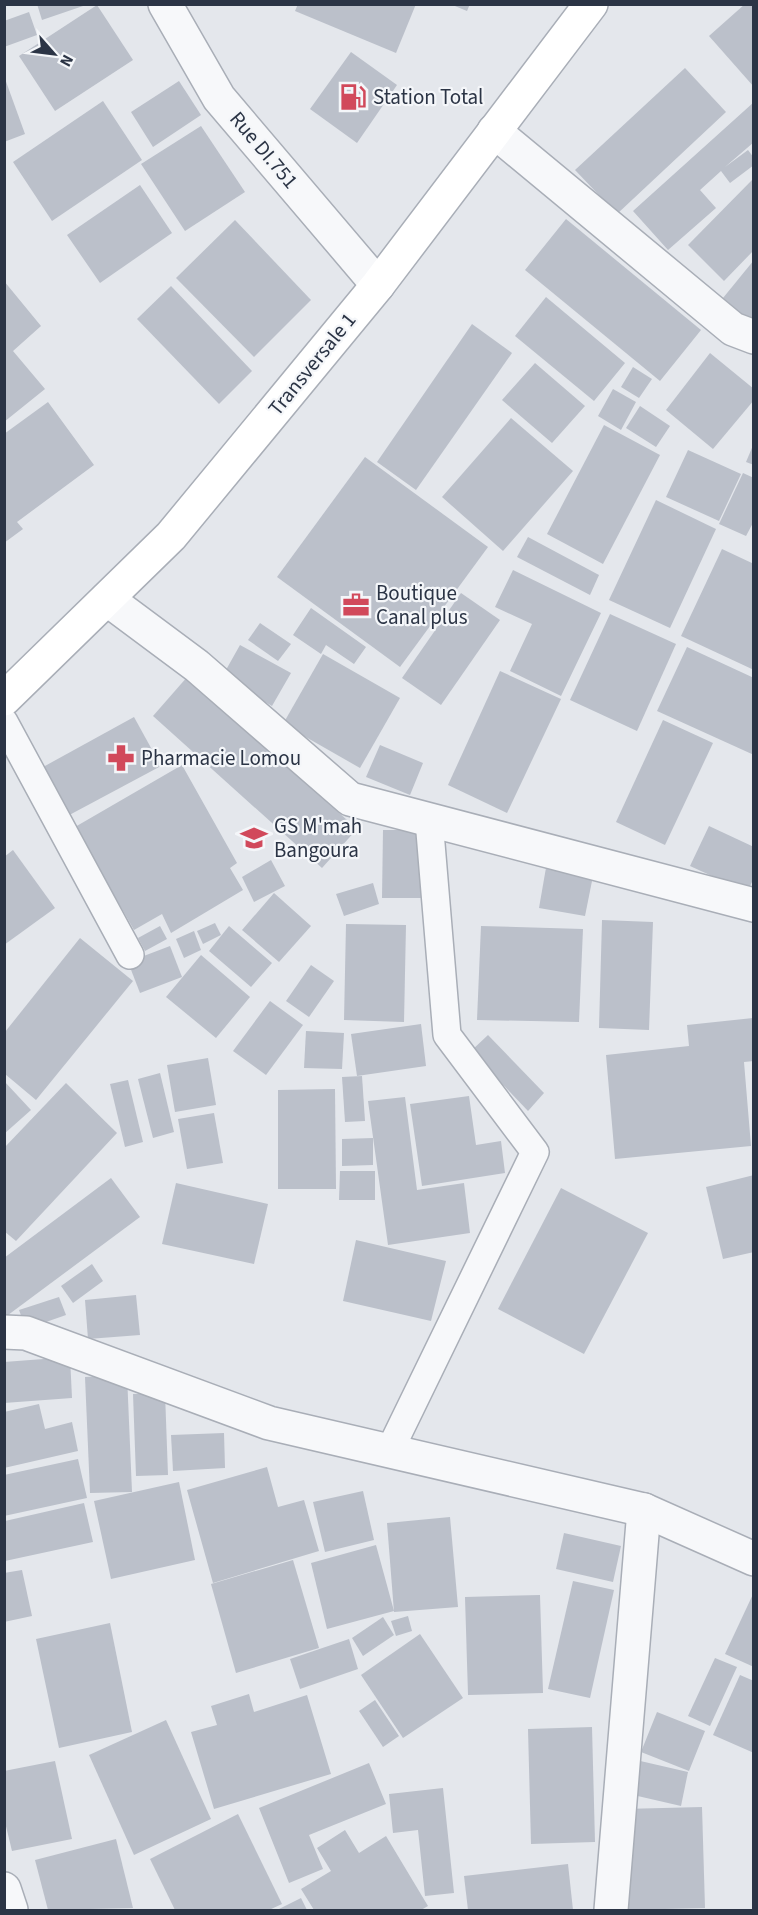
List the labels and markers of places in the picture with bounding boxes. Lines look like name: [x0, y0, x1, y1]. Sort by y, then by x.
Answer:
fuel station icon: Station Total: [338, 82, 368, 112]
place label: Station Total: [373, 82, 483, 112]
place label: Boutique Canal plus: [376, 578, 468, 632]
office icon: Boutique Canal plus: [341, 590, 371, 620]
pharmacy icon: Pharmacie Lomou: [106, 743, 136, 773]
place label: Pharmacie Lomou: [141, 743, 301, 773]
place label: GS M'mah Bangoura: [274, 811, 362, 865]
school or university icon: GS M'mah Bangoura: [239, 823, 269, 853]

